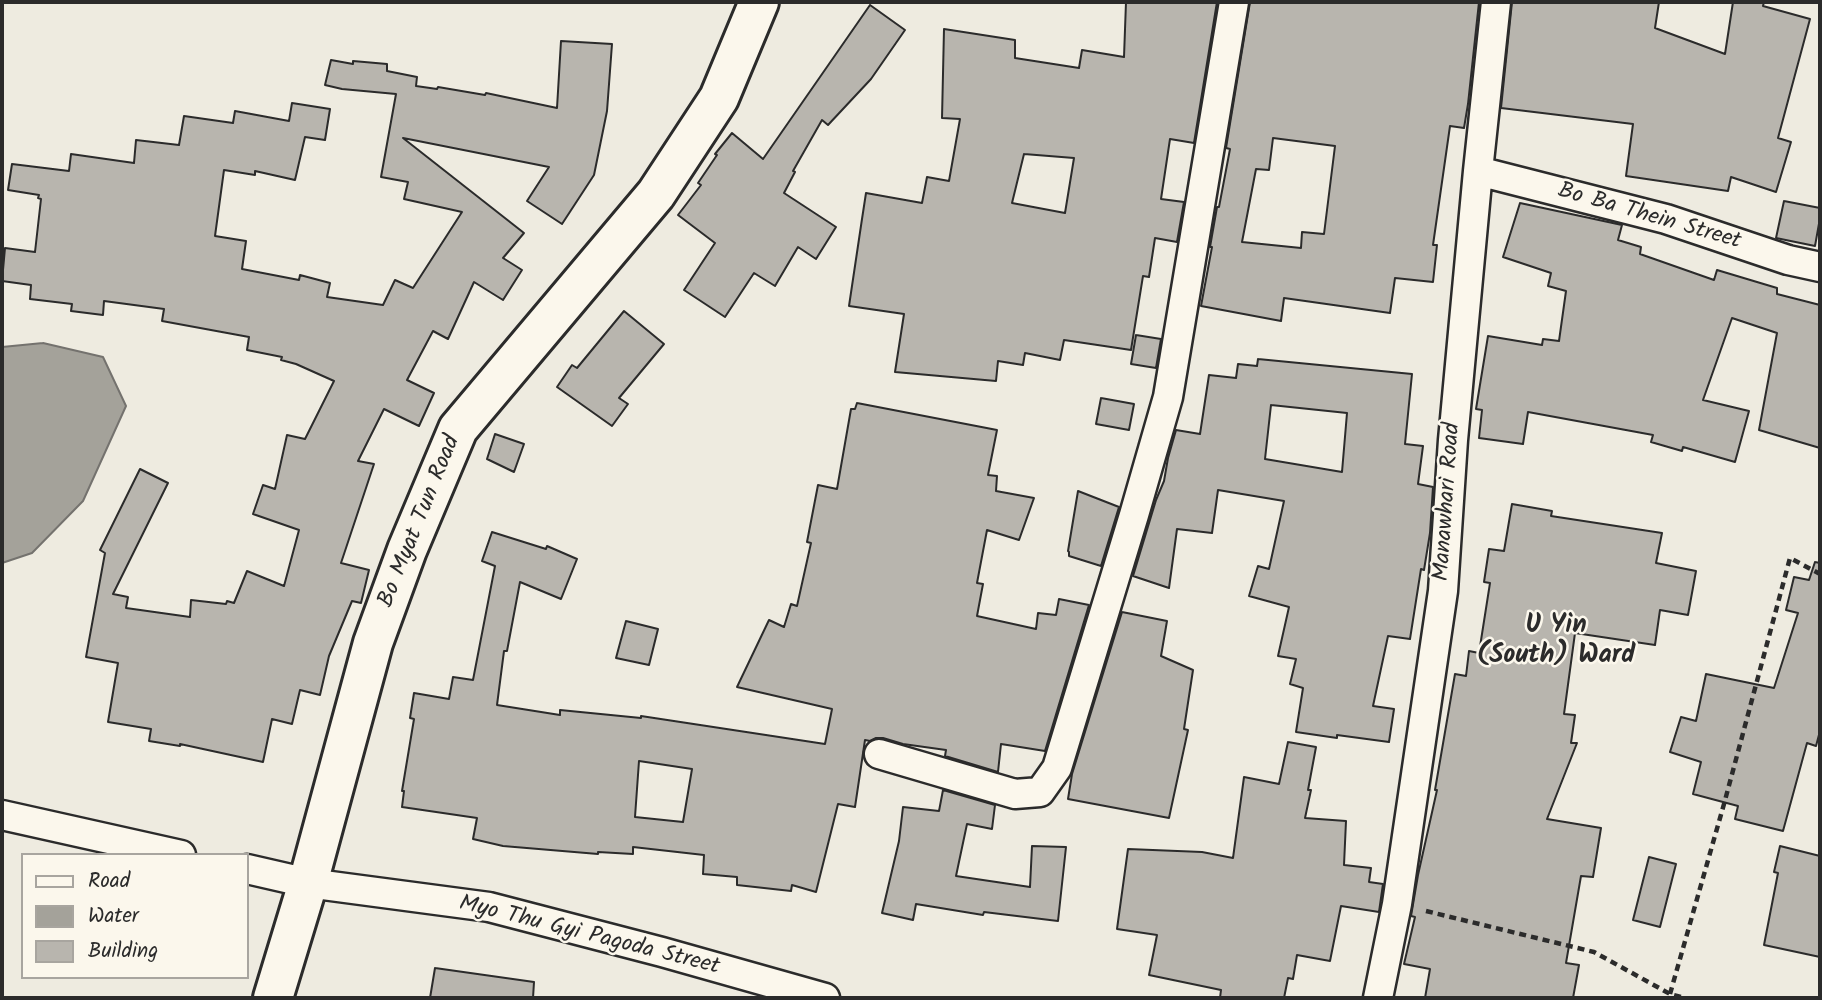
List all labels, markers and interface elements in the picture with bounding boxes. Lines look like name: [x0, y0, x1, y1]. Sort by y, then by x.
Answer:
street label: Bo Ba Thein Street: [1554, 179, 1744, 257]
street label: Manawhari Road: [1430, 422, 1468, 582]
street label: Bo Myat Tun Road: [374, 432, 468, 612]
district label: U Yin (South) Ward: [1477, 612, 1635, 674]
legend: [21, 853, 248, 979]
text: Road: [88, 865, 130, 898]
street label: Myo Thu Gyi Pagoda Street: [456, 891, 722, 983]
text: Water: [88, 900, 139, 933]
text: Building: [88, 935, 158, 968]

